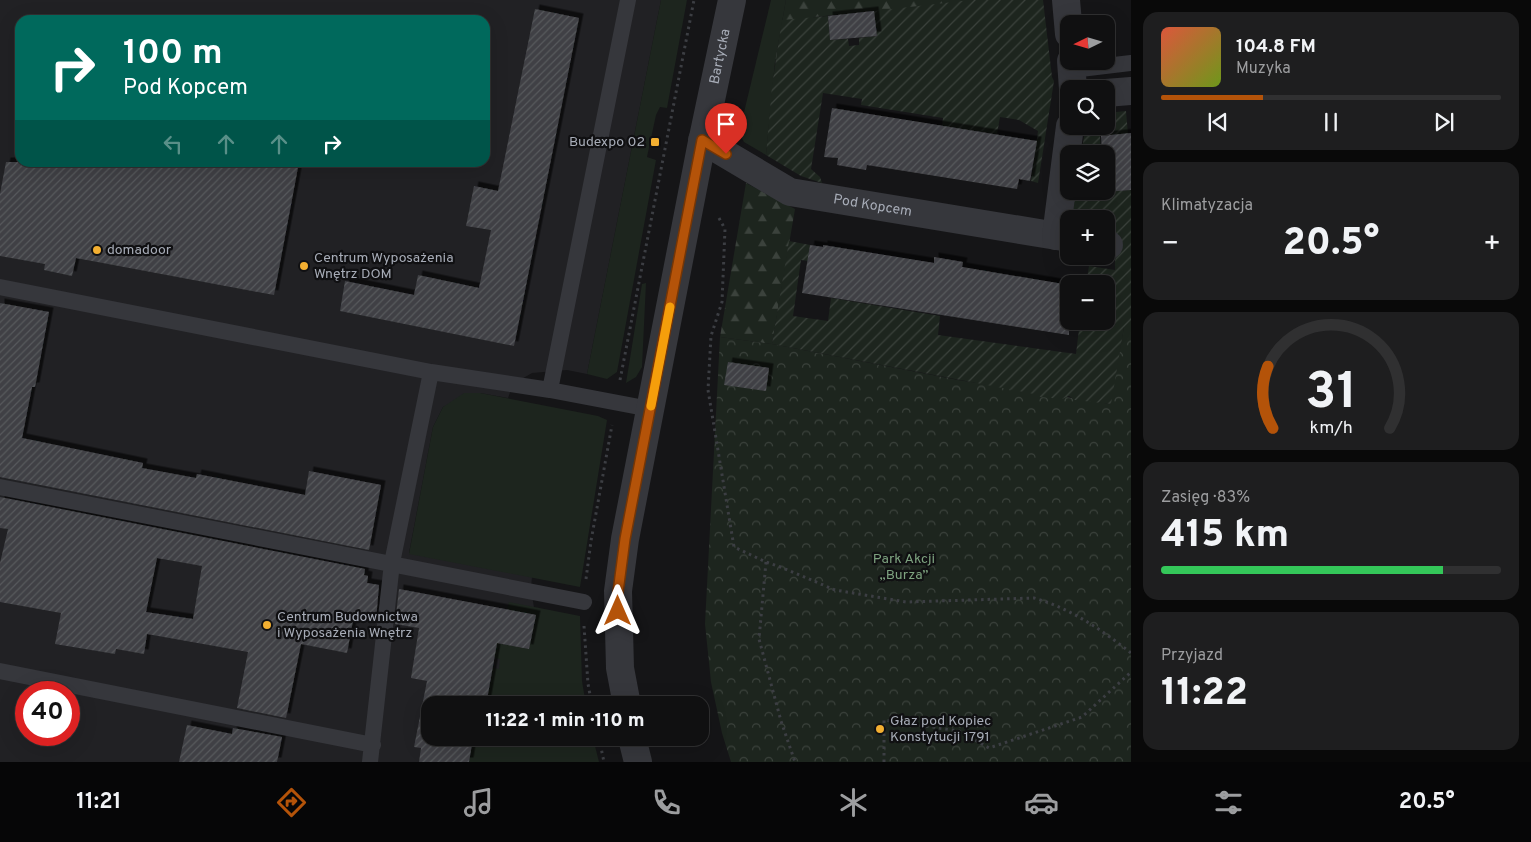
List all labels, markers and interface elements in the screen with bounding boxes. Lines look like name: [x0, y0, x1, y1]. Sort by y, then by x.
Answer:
north arrow: [1060, 15, 1115, 70]
map controls: [1060, 15, 1115, 330]
street label: Bartycka: [706, 27, 734, 86]
text: 100 m: [123, 32, 223, 76]
icon: right: [40, 35, 105, 100]
text: 104.8 FM: [1236, 35, 1316, 59]
text: Muzyka: [1236, 59, 1291, 79]
text: Pod Kopcem: [123, 75, 248, 102]
button: search: [1060, 80, 1115, 135]
pin: [705, 103, 747, 154]
icon: previous: [1204, 108, 1232, 136]
icon: pause: [1317, 108, 1345, 136]
icon: next: [1430, 108, 1458, 136]
icon: arrive: [712, 110, 740, 138]
icon: left: [159, 130, 187, 158]
icon: ahead: [212, 130, 240, 158]
icon: ahead: [265, 130, 293, 158]
icon: right: [318, 130, 346, 158]
place label: Budexpo 02: [569, 134, 645, 151]
marker: Budexpo 02: [649, 136, 661, 148]
button: layers: [1060, 145, 1115, 200]
street label: Pod Kopcem: [832, 191, 913, 220]
text: Klimatyzacja: [1161, 196, 1253, 216]
button: +: [1060, 210, 1115, 265]
text: 20.5°: [1283, 220, 1379, 269]
text: −: [1161, 227, 1179, 263]
text: +: [1483, 227, 1501, 263]
place label: domadoor: [107, 242, 172, 259]
marker: domadoor: [91, 244, 103, 256]
place label: Centrum Wyposażenia Wnętrz DOM: [314, 250, 454, 283]
marker: Centrum Wyposażenia Wnętrz DOM: [298, 260, 310, 272]
button: −: [1060, 275, 1115, 330]
text: 31: [1305, 361, 1357, 427]
text: km/h: [1309, 417, 1353, 440]
text: Zasięg · 83%: [1161, 488, 1250, 508]
text: 415 km: [1161, 512, 1289, 561]
park label: Park Akcji „Burza”: [873, 551, 935, 584]
position arrow: [591, 584, 643, 636]
place label: Centrum Budownictwa i Wyposażenia Wnętrz: [277, 609, 418, 642]
marker: Centrum Budownictwa i Wyposażenia Wnętrz: [261, 619, 273, 631]
text: Przyjazd: [1161, 646, 1223, 666]
text: 11:22: [1161, 670, 1248, 719]
speed limit sign: 40: [15, 681, 80, 746]
text: 11:22 · 1 min · 110 m: [485, 709, 645, 733]
place label: Głaz pod Kopiec Konstytucji 1791: [890, 713, 991, 746]
marker: Głaz pod Kopiec Konstytucji 1791: [874, 723, 886, 735]
icon: directions: [274, 785, 309, 820]
icon: music: [461, 785, 496, 820]
icon: phone: [649, 785, 684, 820]
icon: climate: [836, 785, 871, 820]
icon: car: [1024, 785, 1059, 820]
icon: filters: [1211, 785, 1246, 820]
text: 11:21: [76, 789, 121, 816]
text: 20.5°: [1399, 789, 1455, 816]

